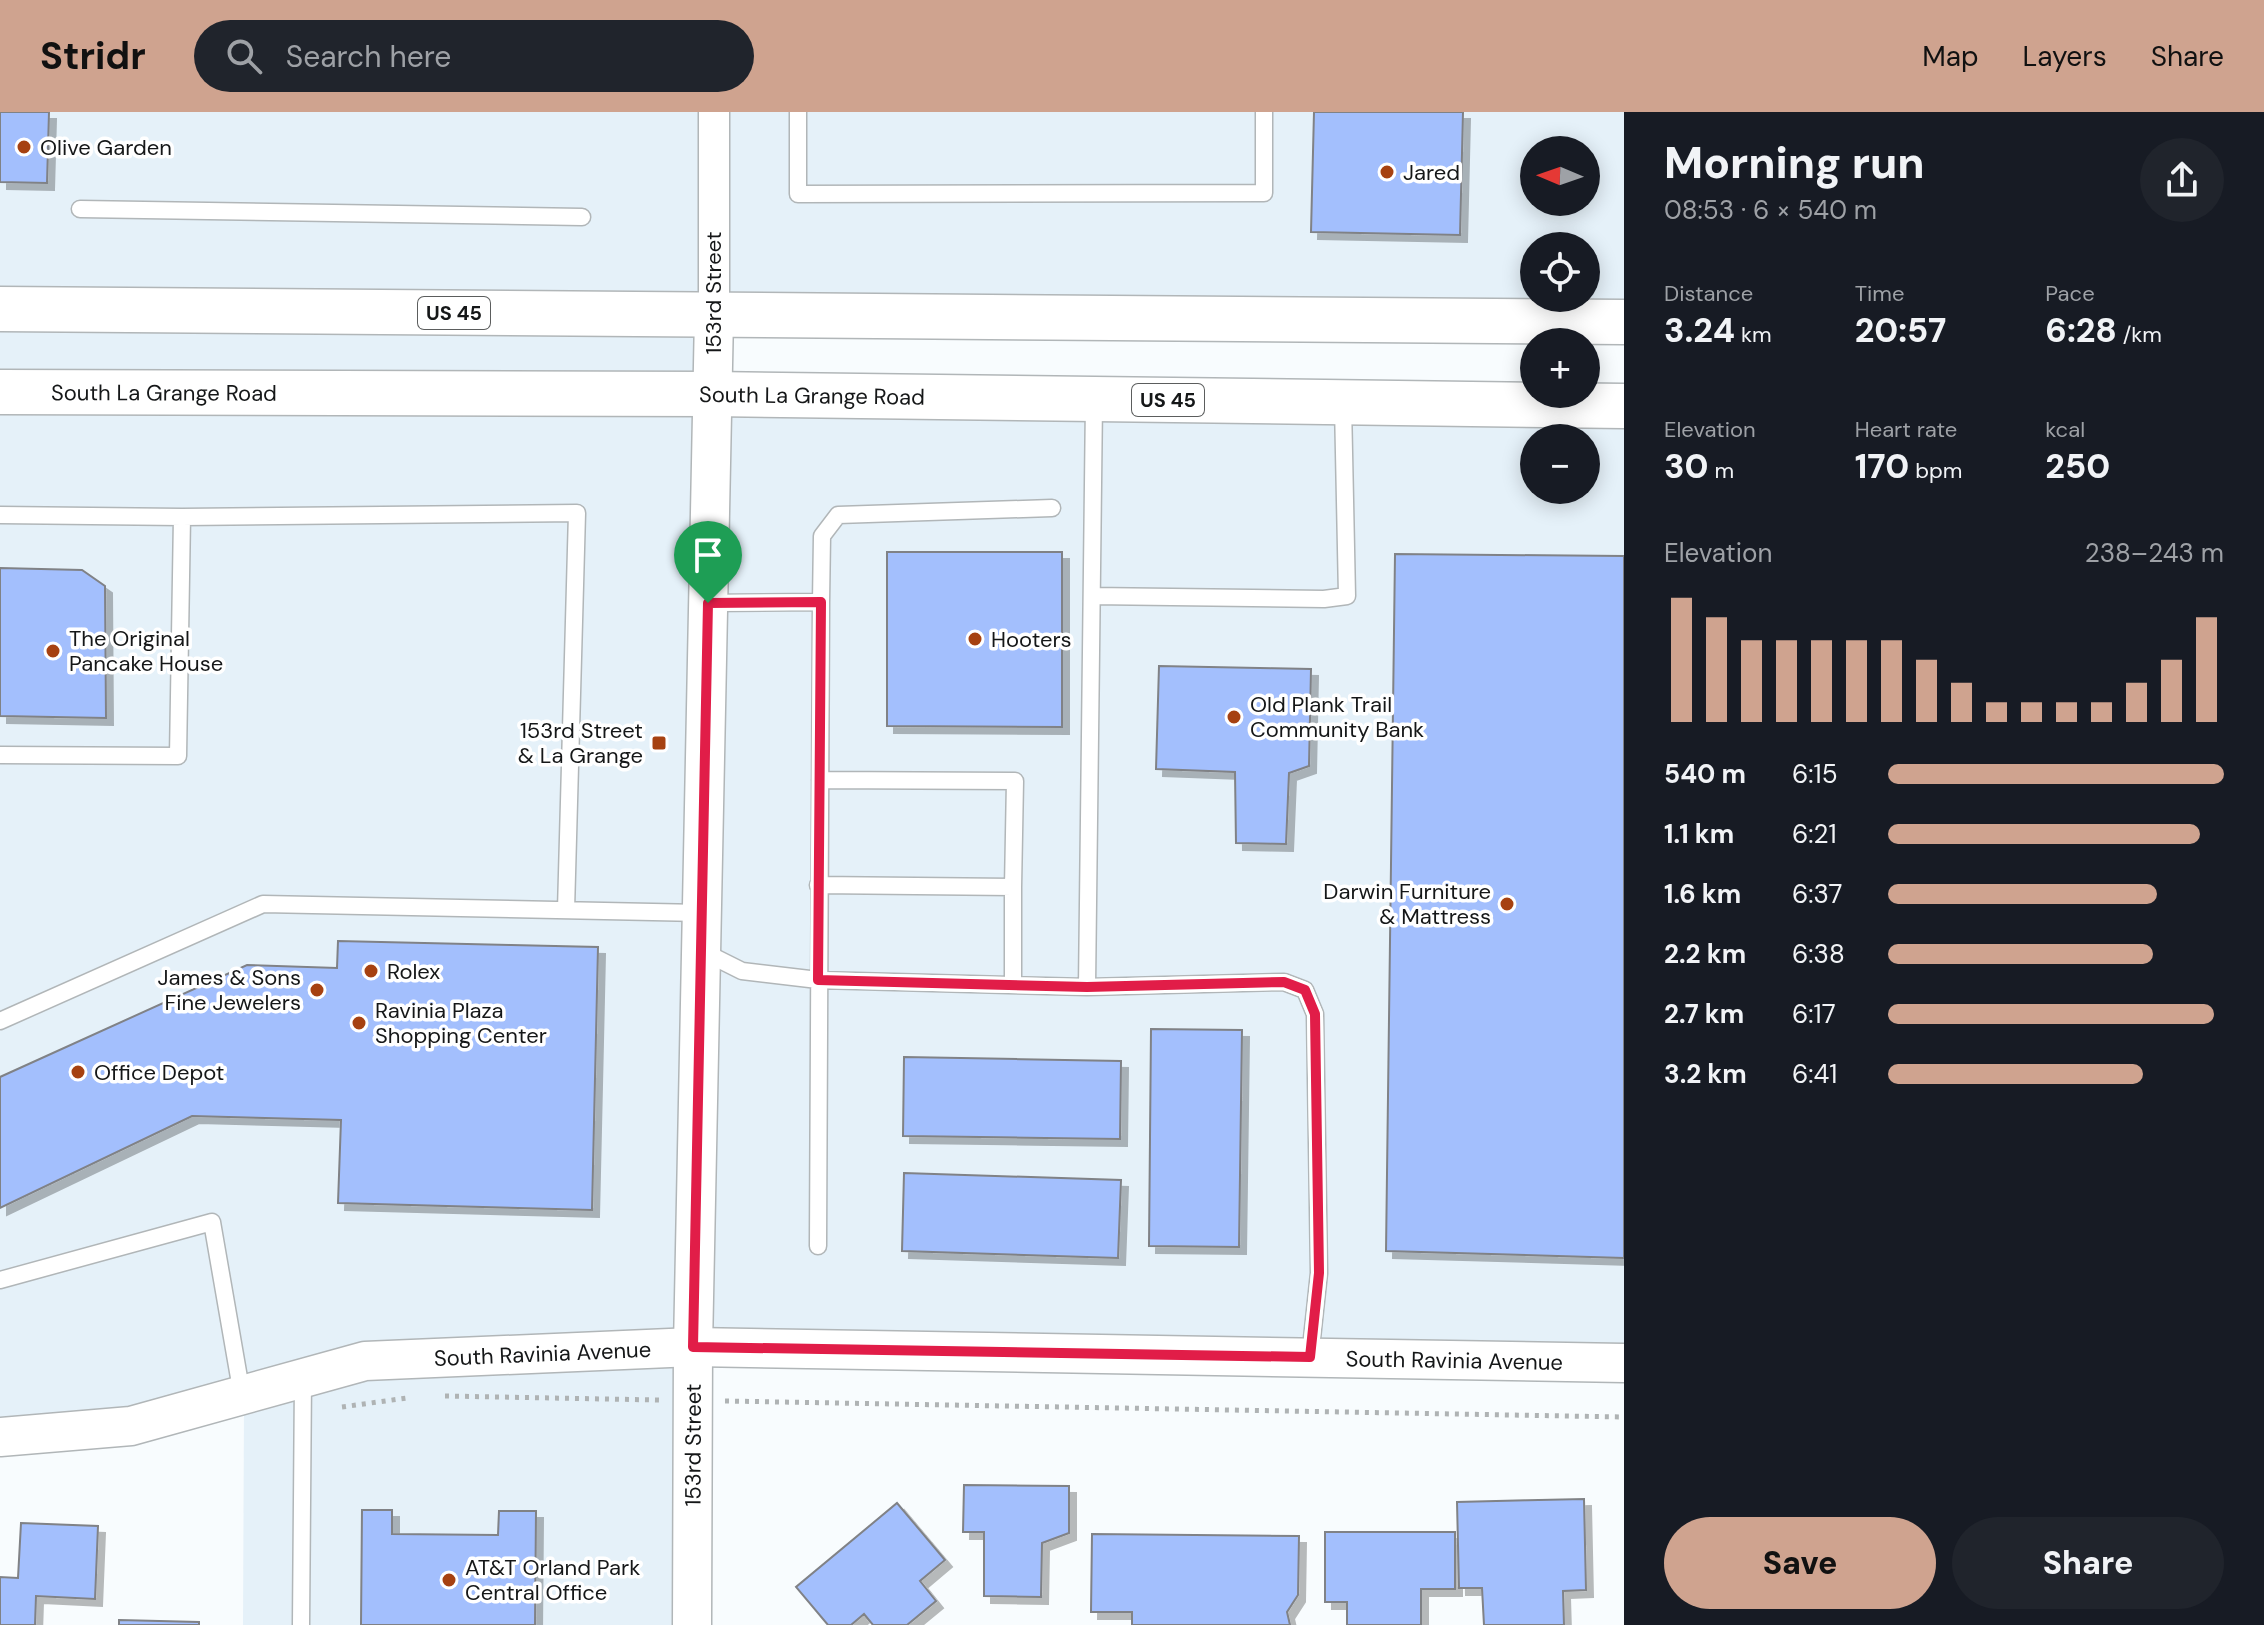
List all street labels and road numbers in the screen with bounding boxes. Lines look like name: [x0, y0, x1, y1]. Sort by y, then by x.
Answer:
street label: 153rd Street: [699, 231, 728, 355]
road number: US 45: [418, 297, 490, 329]
street label: South La Grange Road: [51, 378, 277, 408]
street label: South La Grange Road: [699, 380, 925, 412]
road number: US 45: [1132, 384, 1204, 416]
street label: South Ravinia Avenue: [433, 1335, 652, 1373]
street label: South Ravinia Avenue: [1345, 1344, 1563, 1377]
street label: 153rd Street: [678, 1383, 708, 1507]

